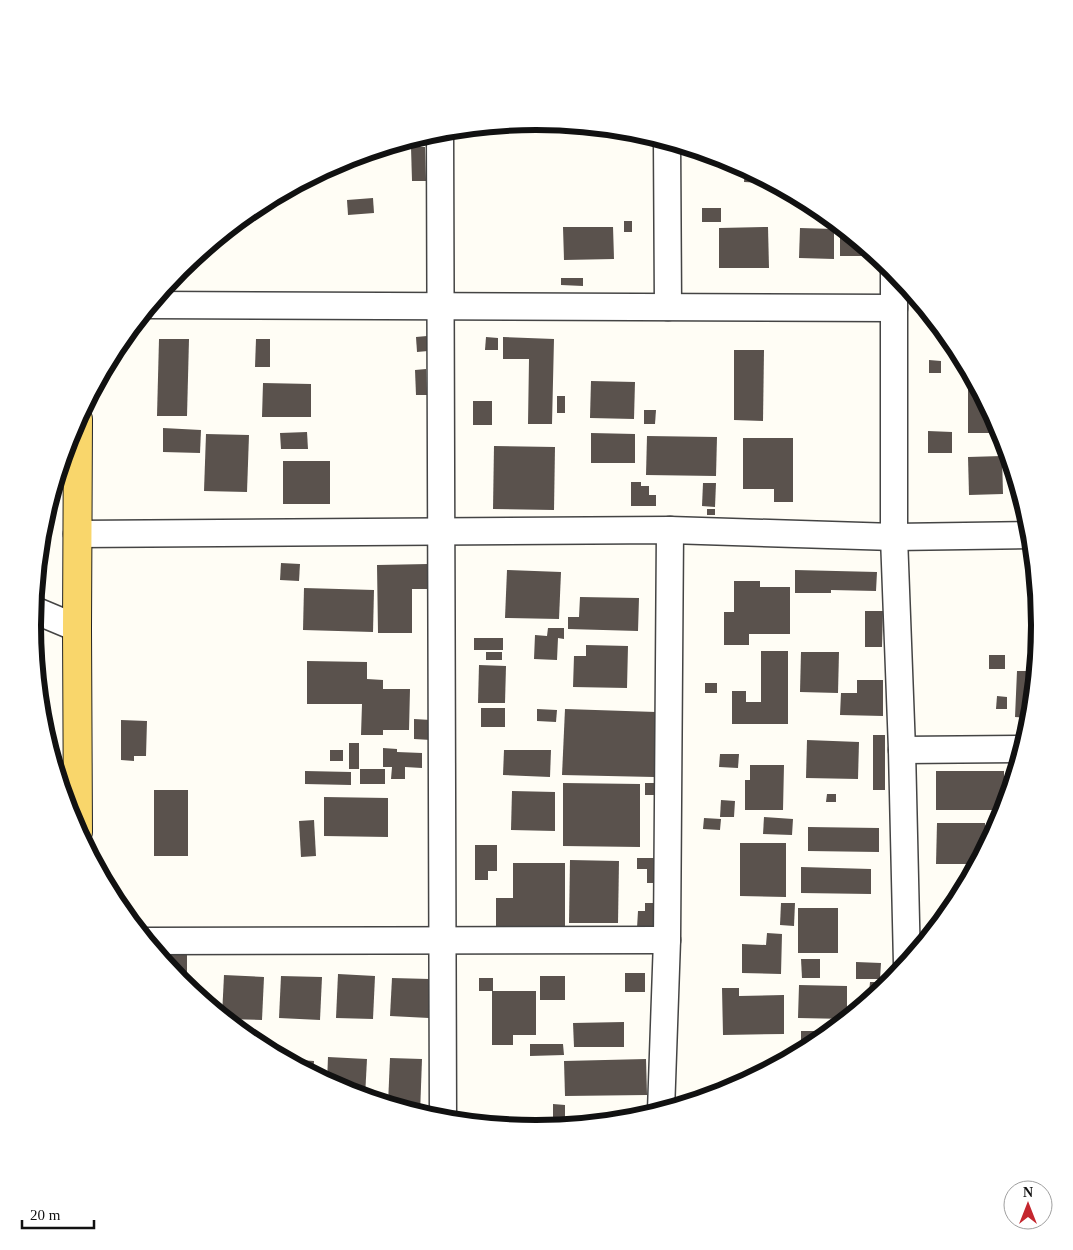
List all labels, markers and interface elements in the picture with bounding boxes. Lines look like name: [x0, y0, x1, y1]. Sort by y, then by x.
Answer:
north arrow: [1003, 1180, 1053, 1230]
text: N: [1023, 1185, 1033, 1200]
scale bar: [22, 1198, 95, 1230]
text: 20 m: [30, 1207, 61, 1223]

